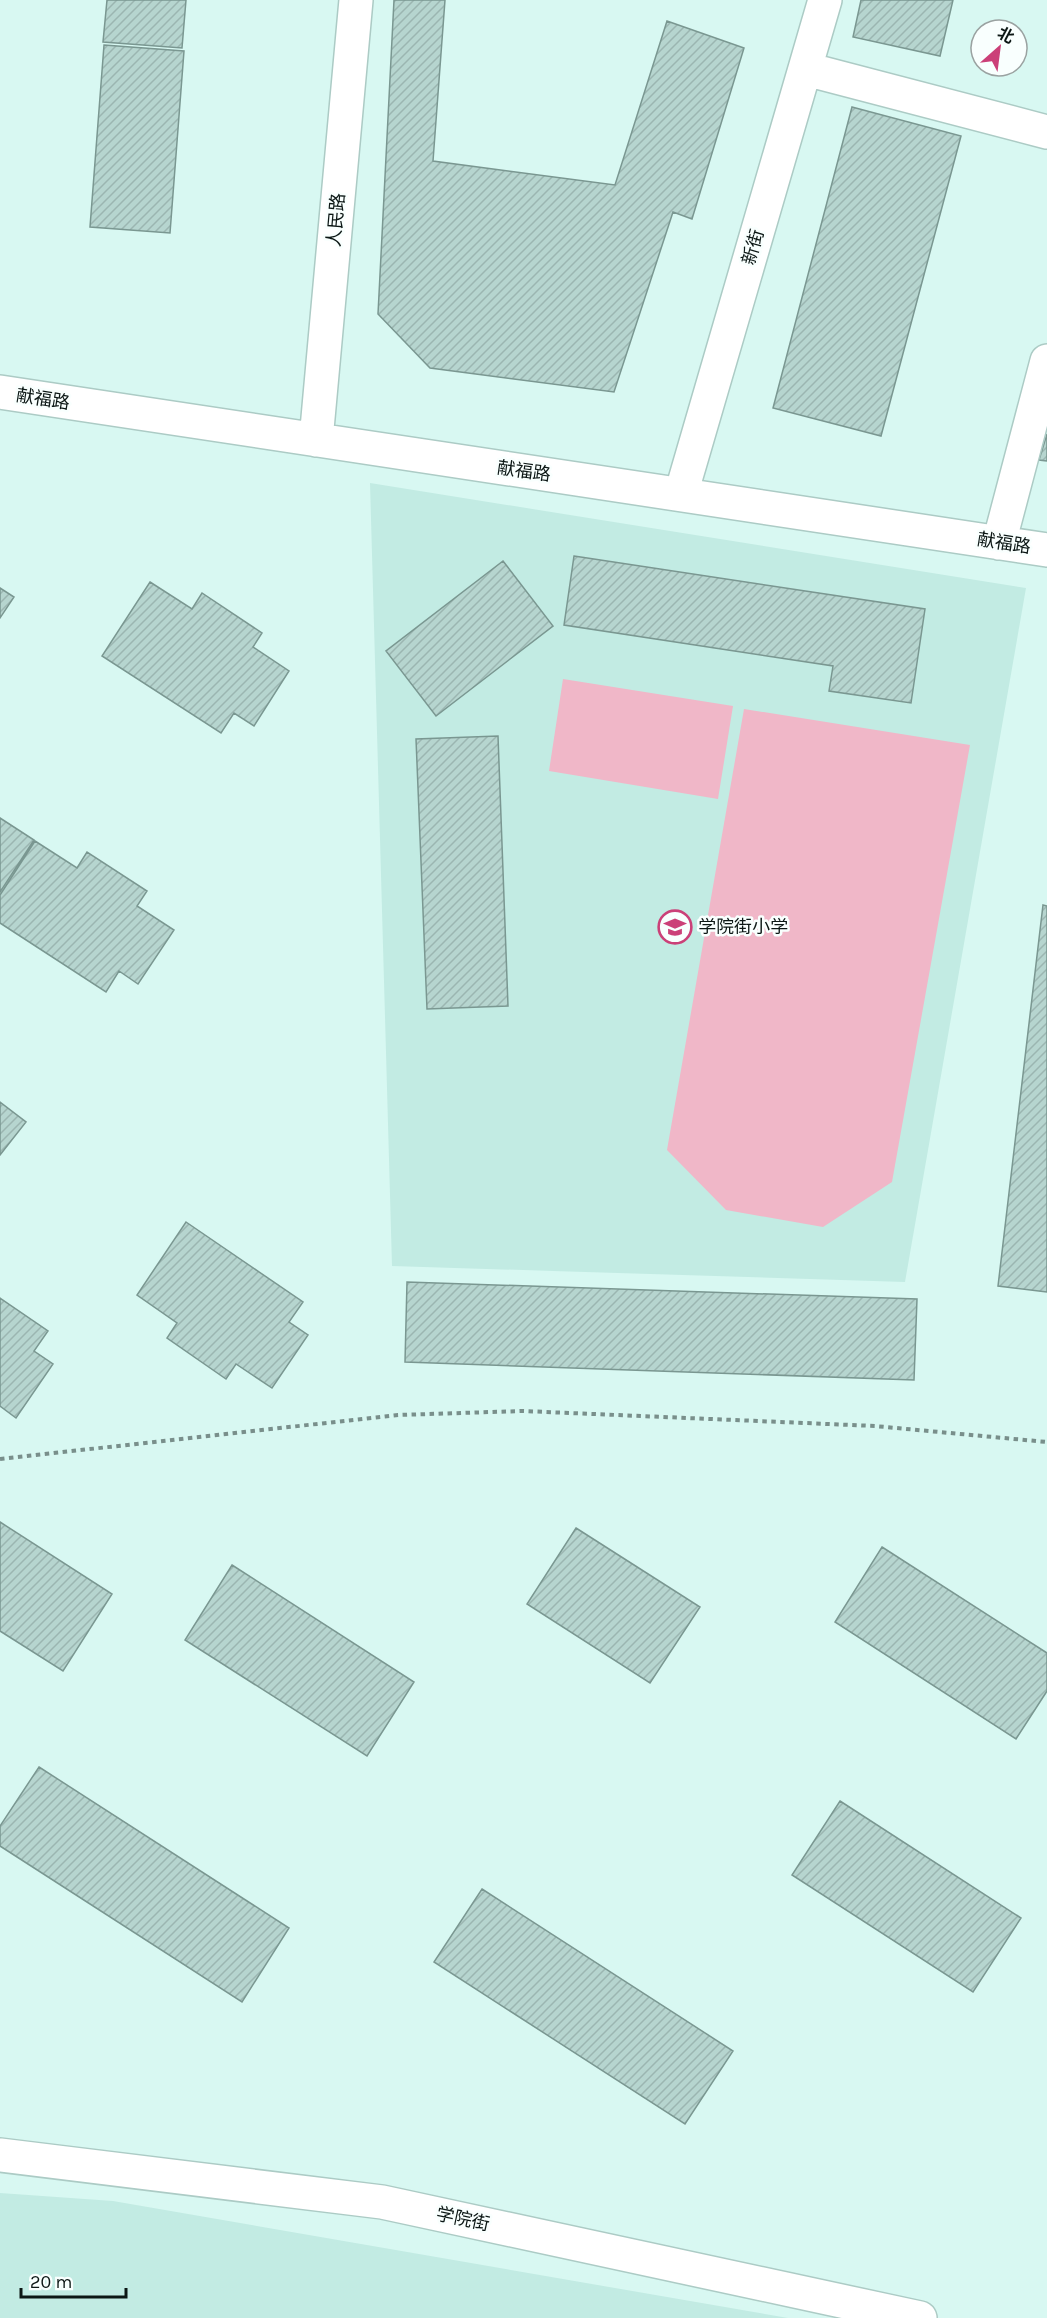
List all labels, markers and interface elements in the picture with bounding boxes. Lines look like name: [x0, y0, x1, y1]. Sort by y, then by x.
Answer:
north arrow: [969, 18, 1029, 78]
text: 北: [994, 23, 1017, 47]
street label: 人民路: [323, 192, 349, 248]
street label: 新街: [737, 227, 769, 267]
street label: 献福路: [15, 384, 71, 414]
street label: 献福路: [496, 456, 552, 486]
street label: 献福路: [976, 528, 1032, 558]
school or university icon: 学院街小学: [657, 909, 693, 945]
place label: 学院街小学: [698, 916, 788, 938]
street label: 学院街: [434, 2203, 492, 2235]
scale bar: [21, 2261, 126, 2299]
text: 20 m: [30, 2271, 72, 2293]

